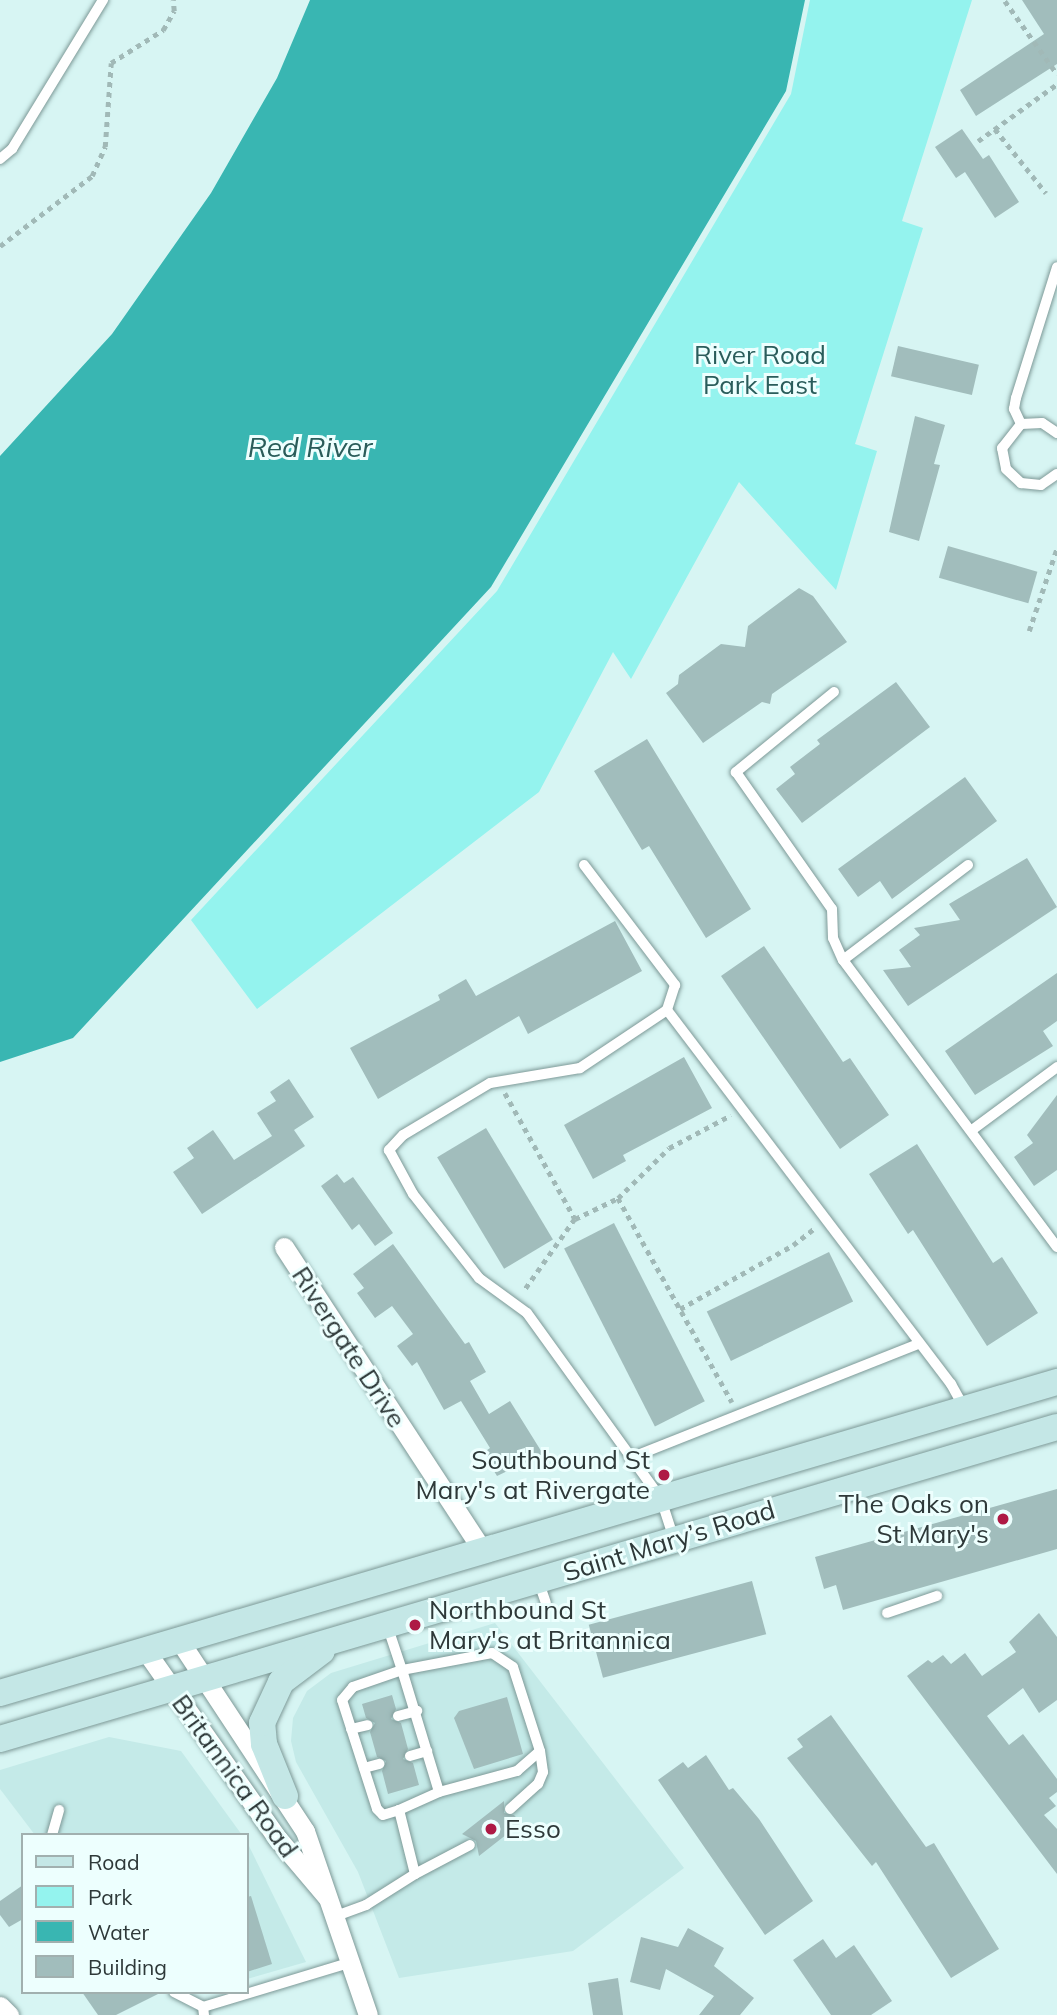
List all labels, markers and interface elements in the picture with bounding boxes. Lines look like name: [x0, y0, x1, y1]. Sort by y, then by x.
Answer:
park label: River Road Park East: [694, 339, 826, 400]
water label: Red River: [248, 430, 372, 464]
street label: Rivergate Drive: [285, 1261, 413, 1433]
place label: Southbound St Mary's at Rivergate: [416, 1444, 650, 1506]
marker: Southbound St Mary's at Rivergate: [656, 1467, 672, 1483]
place label: The Oaks on St Mary's: [839, 1488, 989, 1550]
street label: Saint Mary’s Road: [559, 1494, 779, 1588]
marker: The Oaks on St Mary's: [995, 1511, 1011, 1527]
place label: Northbound St Mary's at Britannica: [429, 1594, 671, 1656]
marker: Northbound St Mary's at Britannica: [407, 1617, 423, 1633]
street label: Britannica Road: [165, 1689, 305, 1863]
place label: Esso: [505, 1813, 561, 1845]
marker: Esso: [483, 1821, 499, 1837]
legend: [21, 1833, 248, 1994]
text: Road: [88, 1849, 139, 1875]
text: Park: [88, 1884, 132, 1910]
text: Water: [88, 1919, 149, 1945]
text: Building: [88, 1954, 167, 1980]

